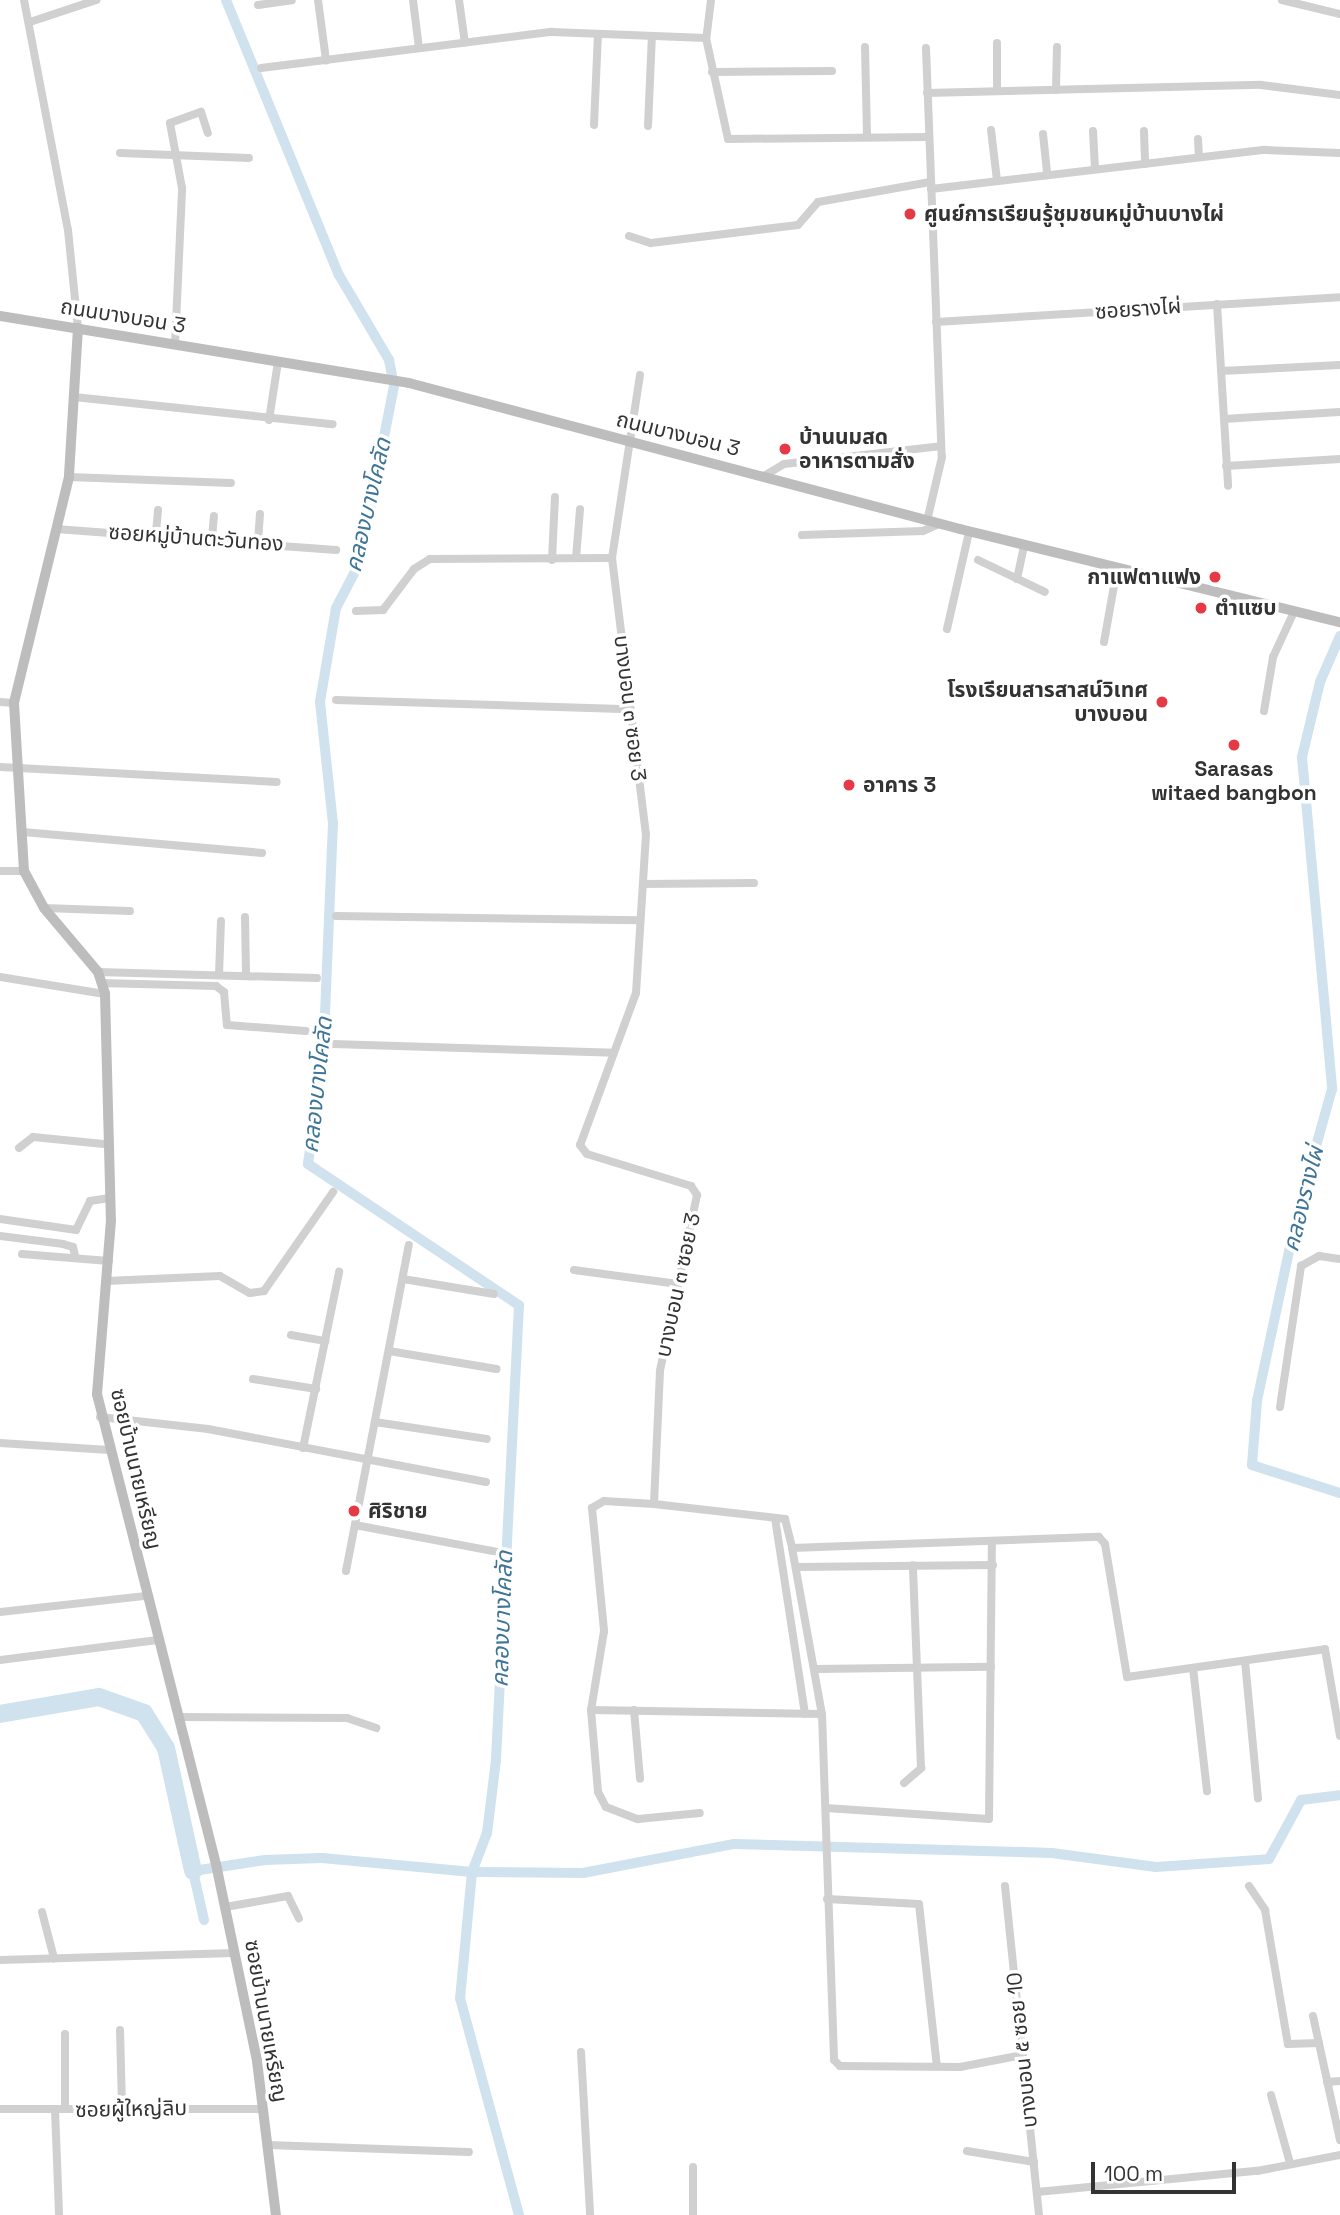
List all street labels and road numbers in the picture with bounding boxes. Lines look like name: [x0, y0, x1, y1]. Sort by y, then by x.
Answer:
street label: ซอยรางไผ่: [1094, 293, 1182, 325]
street label: ถนนบางบอน 3: [59, 294, 187, 338]
street label: ถนนบางบอน 3: [614, 406, 742, 462]
street label: ซอยหมู่บ้านตะวันทอง: [108, 519, 284, 557]
street label: บางบอน ๓ ซอย 3: [609, 634, 651, 782]
street label: บางบอน ๓ ซอย 3: [650, 1211, 706, 1359]
street label: ซอยบ้านนายเหรียญ: [105, 1386, 167, 1552]
street label: ซอยบ้านนายเหรียญ: [239, 1938, 293, 2104]
street label: บางบอน ๕ ซอย 10: [1001, 1971, 1043, 2129]
street label: ซอยผู้ใหญ่ลิบ: [75, 2095, 187, 2123]

